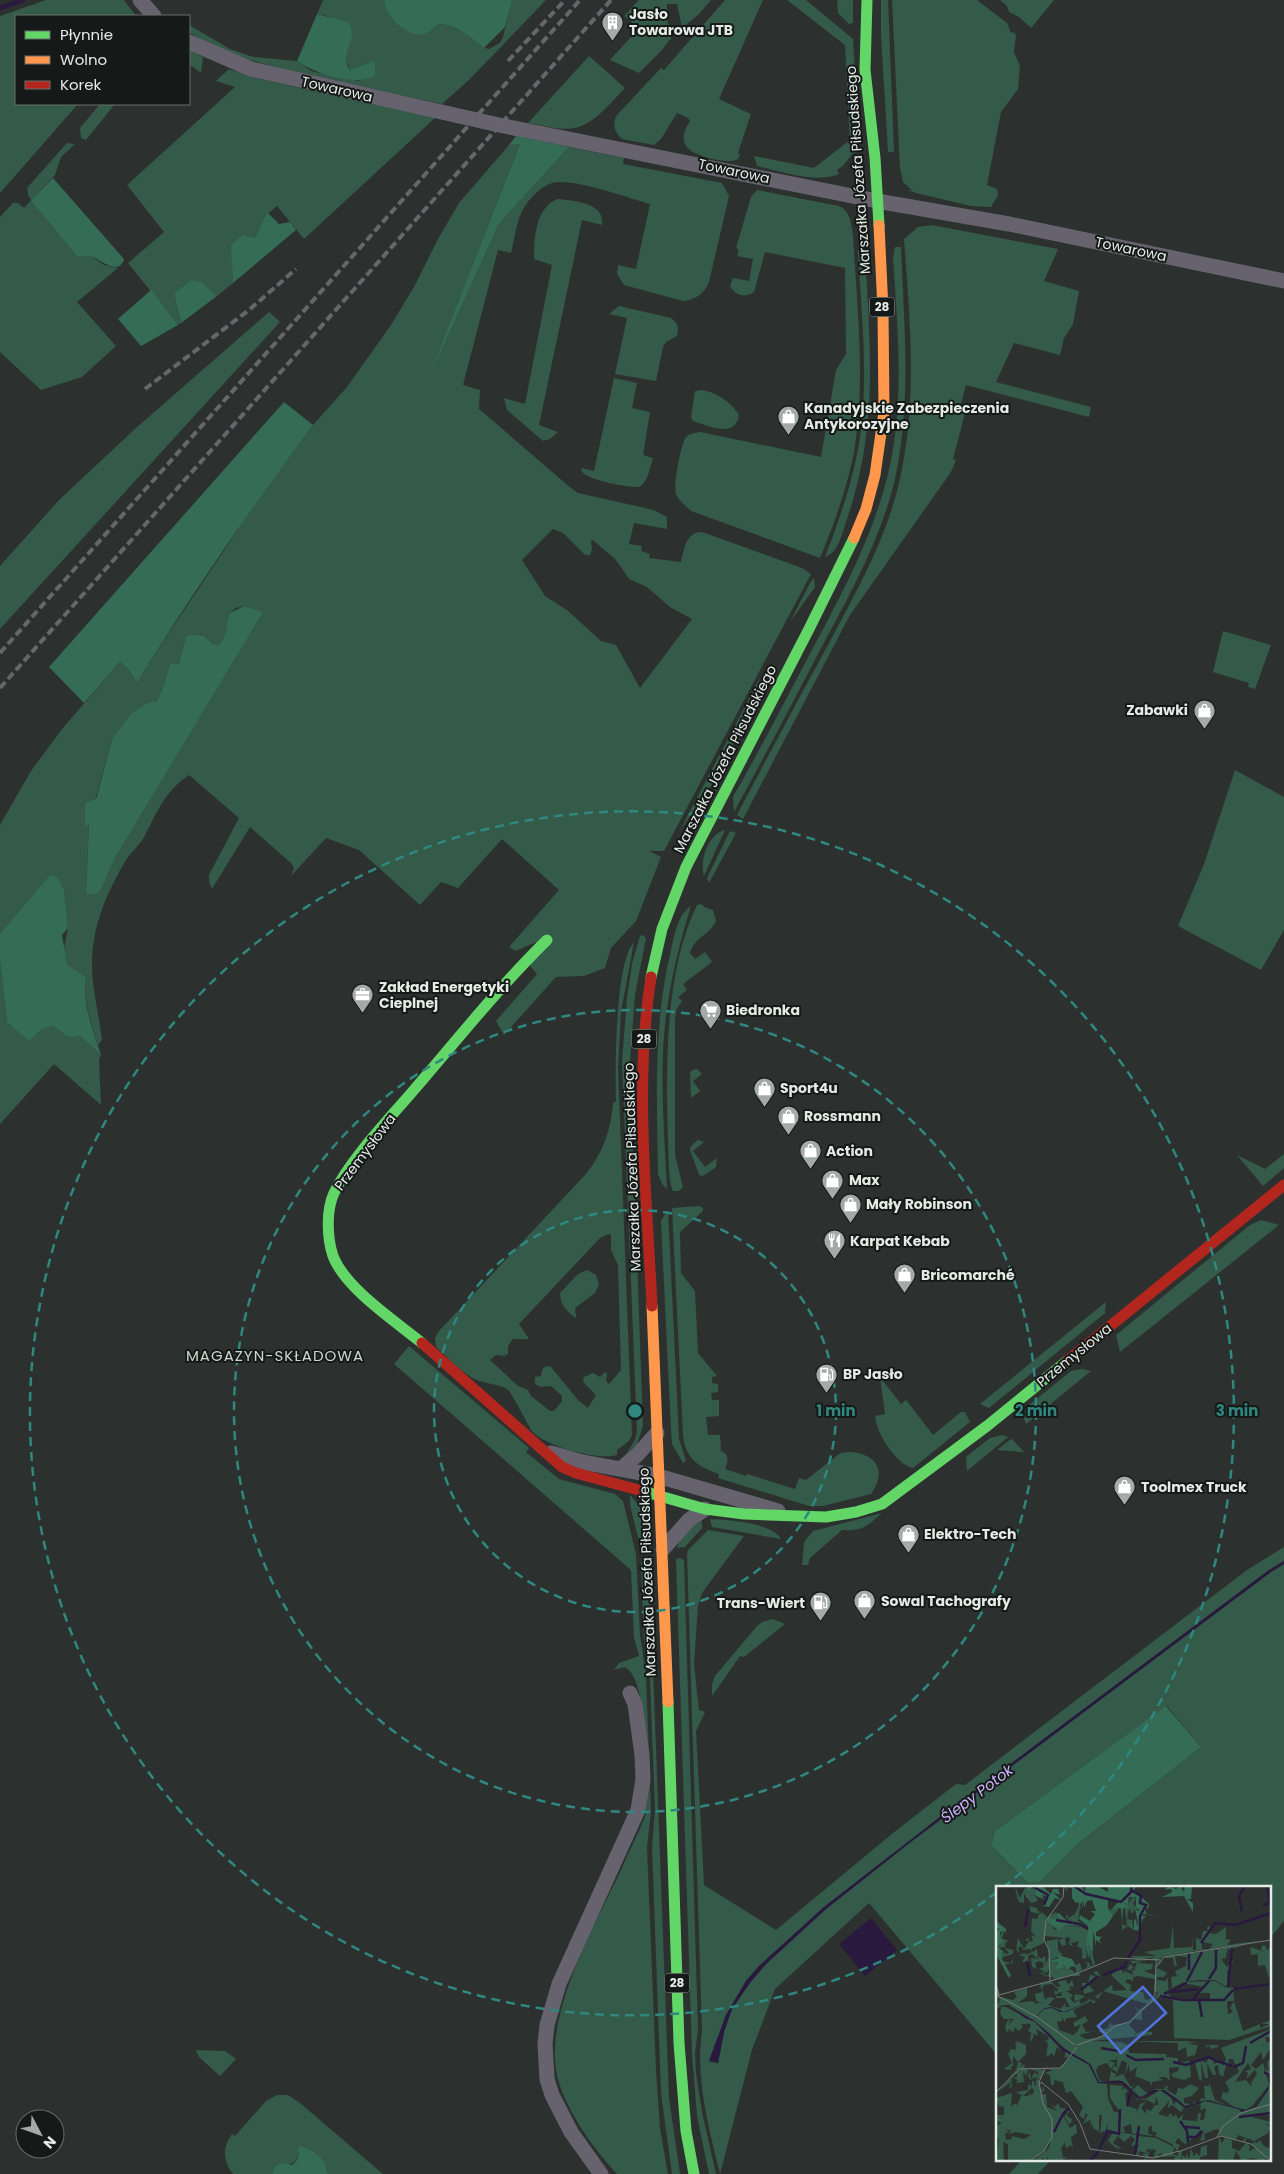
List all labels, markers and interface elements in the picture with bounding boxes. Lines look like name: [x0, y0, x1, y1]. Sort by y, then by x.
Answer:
place label: Jasło Towarowa JTB: [629, 4, 733, 40]
building icon: Jasło Towarowa JTB: [601, 10, 625, 41]
legend: [15, 15, 190, 105]
text: Płynnie: [60, 24, 113, 45]
text: Wolno: [60, 49, 107, 70]
street label: Marszałka Józefa Piłsudskiego: [841, 65, 875, 275]
street label: Towarowa: [299, 71, 375, 107]
text: Korek: [60, 74, 101, 95]
street label: Towarowa: [696, 154, 772, 188]
street label: Towarowa: [1093, 232, 1169, 266]
road number: 28: [870, 298, 894, 316]
place label: Kanadyjskie Zabezpieczenia Antykorozyjne: [804, 398, 1009, 434]
shop icon: Kanadyjskie Zabezpieczenia Antykorozyjne: [776, 404, 800, 435]
street label: Marszałka Józefa Piłsudskiego: [669, 661, 781, 857]
shop icon: Zabawki: [1192, 698, 1216, 729]
place label: Zabawki: [1126, 700, 1188, 720]
place label: Zakład Energetyki Cieplnej: [379, 977, 509, 1013]
office icon: Zakład Energetyki Cieplnej: [351, 983, 375, 1014]
supermarket icon: Biedronka: [698, 998, 722, 1029]
place label: Biedronka: [726, 1000, 800, 1020]
road number: 28: [632, 1030, 656, 1048]
street label: Marszałka Józefa Piłsudskiego: [618, 1062, 646, 1272]
shop icon: Sport4u: [752, 1076, 776, 1107]
place label: Sport4u: [780, 1078, 838, 1098]
shop icon: Rossmann: [776, 1104, 800, 1135]
place label: Rossmann: [804, 1106, 881, 1126]
street label: Przemysłowa: [330, 1109, 400, 1195]
shop icon: Action: [798, 1139, 822, 1170]
place label: Action: [826, 1141, 873, 1161]
shop icon: Max: [821, 1168, 845, 1199]
place label: Max: [849, 1170, 880, 1190]
shop icon: Mały Robinson: [838, 1192, 862, 1223]
place label: Mały Robinson: [866, 1194, 972, 1214]
restaurant icon: Karpat Kebab: [822, 1229, 846, 1260]
place label: Karpat Kebab: [850, 1231, 950, 1251]
shop icon: Bricomarché: [893, 1263, 917, 1294]
place label: Bricomarché: [921, 1265, 1015, 1285]
street label: Przemysłowa: [1032, 1318, 1116, 1392]
district label: MAGAZYN-SKŁADOWA: [186, 1345, 364, 1366]
fuel station icon: BP Jasło: [815, 1362, 839, 1393]
place label: BP Jasło: [843, 1364, 903, 1384]
text: 1 min: [816, 1400, 856, 1421]
text: 2 min: [1015, 1400, 1057, 1421]
text: 3 min: [1216, 1400, 1258, 1421]
centre of rings: [626, 1402, 644, 1420]
street label: Marszałka Józefa Piłsudskiego: [633, 1467, 661, 1677]
shop icon: Toolmex Truck: [1113, 1475, 1137, 1506]
place label: Toolmex Truck: [1141, 1477, 1247, 1497]
shop icon: Elektro-Tech: [896, 1522, 920, 1553]
place label: Elektro-Tech: [924, 1524, 1017, 1544]
shop icon: Sowal Tachografy: [853, 1589, 877, 1620]
fuel station icon: Trans-Wiert: [809, 1591, 833, 1622]
place label: Sowal Tachografy: [881, 1591, 1011, 1611]
place label: Trans-Wiert: [717, 1593, 805, 1613]
water label: Ślepy Potok: [936, 1759, 1018, 1828]
inset map: [996, 1886, 1272, 2162]
road number: 28: [664, 1974, 690, 1992]
north arrow: [15, 2109, 65, 2159]
text: N: [39, 2132, 61, 2153]

